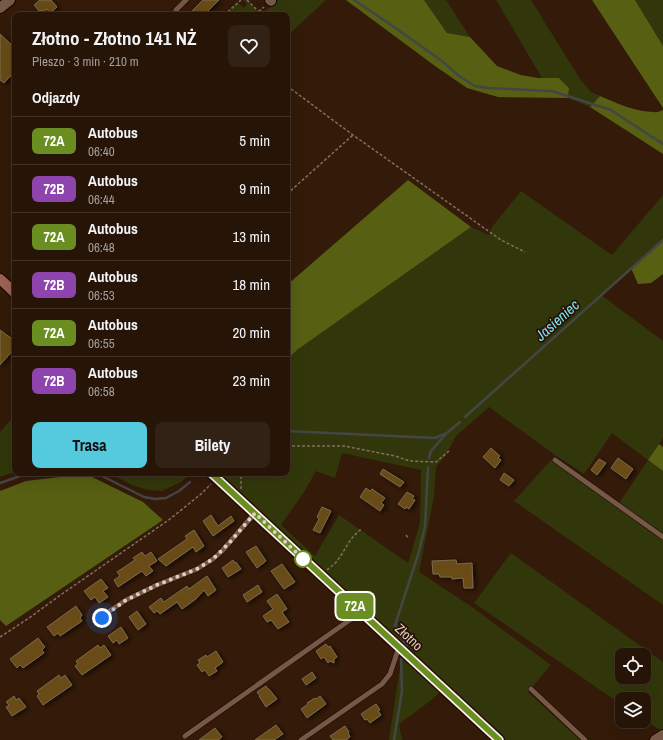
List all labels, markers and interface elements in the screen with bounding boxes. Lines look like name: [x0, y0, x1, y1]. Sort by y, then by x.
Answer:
text: Złotno - Złotno 141 NŻ: [32, 25, 196, 51]
button: heart: [228, 25, 270, 67]
text: Pieszo · 3 min · 210 m: [32, 53, 139, 70]
text: Odjazdy: [32, 87, 80, 108]
text: Autobus: [88, 122, 138, 143]
text: 5 min: [239, 130, 270, 151]
text: 72A: [43, 132, 65, 150]
text: 06:40: [88, 143, 115, 160]
text: Autobus: [88, 170, 138, 191]
text: 9 min: [239, 178, 270, 199]
text: 72B: [43, 180, 65, 198]
text: 06:44: [88, 191, 115, 208]
text: Autobus: [88, 218, 138, 239]
text: 13 min: [232, 226, 270, 247]
text: 72A: [43, 228, 65, 246]
text: 06:48: [88, 239, 115, 256]
text: Autobus: [88, 266, 138, 287]
text: 18 min: [232, 274, 270, 295]
text: 72B: [43, 276, 65, 294]
text: 06:53: [88, 287, 115, 304]
water label: Jasieniec: [530, 295, 584, 346]
text: Autobus: [88, 314, 138, 335]
text: 20 min: [232, 322, 270, 343]
text: 72A: [43, 324, 65, 342]
text: 06:55: [88, 335, 115, 352]
text: Autobus: [88, 362, 138, 383]
text: 23 min: [232, 370, 270, 391]
text: 72B: [43, 372, 65, 390]
text: 06:58: [88, 383, 115, 400]
button: Trasa: [32, 422, 147, 468]
button: Bilety: [155, 422, 270, 468]
unlabelled marker: [294, 550, 312, 568]
line badge: 72A: [332, 593, 378, 619]
text: 72A: [344, 597, 366, 615]
your location: [92, 608, 112, 628]
street label: Złotno: [391, 620, 427, 654]
map controls: [615, 648, 651, 728]
button: locate: [615, 648, 651, 684]
button: layers: [615, 692, 651, 728]

